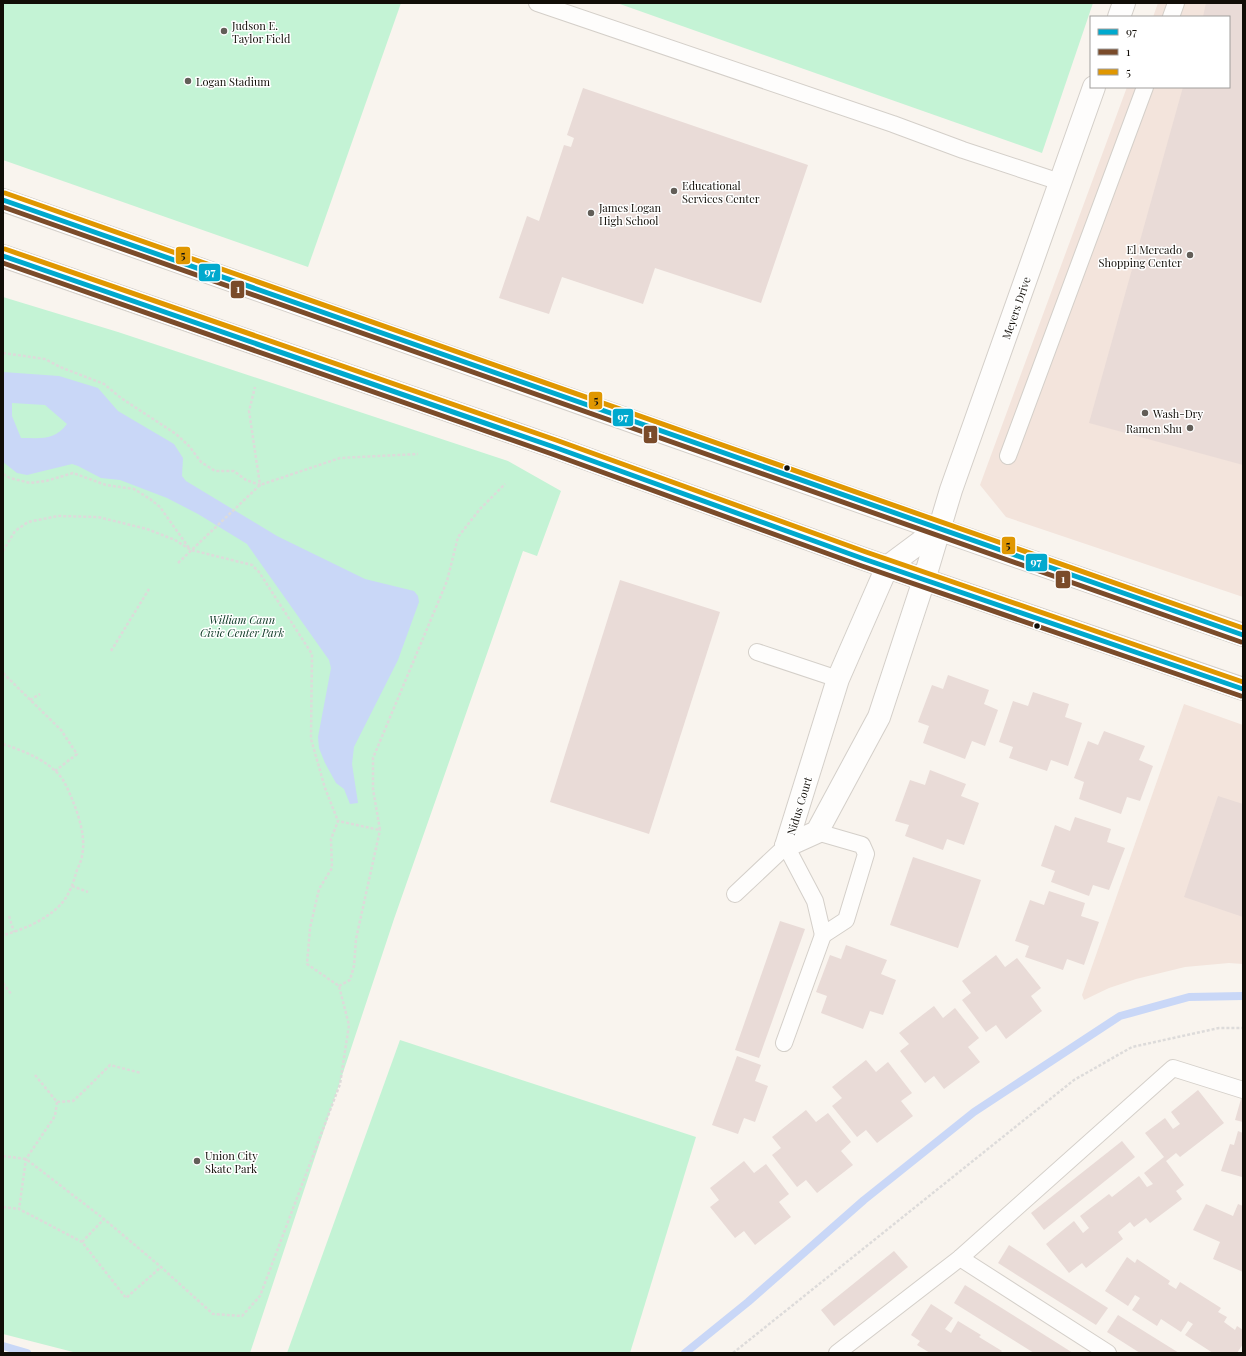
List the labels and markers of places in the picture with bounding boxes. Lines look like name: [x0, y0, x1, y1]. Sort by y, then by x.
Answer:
place label: Judson E. Taylor Field: [231, 18, 291, 46]
marker: Judson E. Taylor Field: [219, 26, 229, 36]
place label: Logan Stadium: [196, 74, 270, 89]
marker: Logan Stadium: [183, 76, 193, 86]
place label: Educational Services Center: [682, 178, 760, 206]
marker: Educational Services Center: [669, 186, 679, 196]
place label: James Logan High School: [598, 200, 661, 228]
marker: James Logan High School: [586, 208, 596, 218]
place label: El Mercado Shopping Center: [1098, 242, 1182, 270]
marker: El Mercado Shopping Center: [1185, 250, 1195, 260]
place label: Wash-Dry: [1152, 406, 1203, 421]
marker: Wash-Dry: [1140, 408, 1150, 418]
place label: Ramen Shu: [1126, 421, 1183, 436]
marker: Ramen Shu: [1185, 423, 1195, 433]
unlabelled marker: [782, 463, 792, 473]
unlabelled marker: [1032, 621, 1042, 631]
place label: Union City Skate Park: [205, 1148, 258, 1176]
marker: Union City Skate Park: [192, 1156, 202, 1166]

